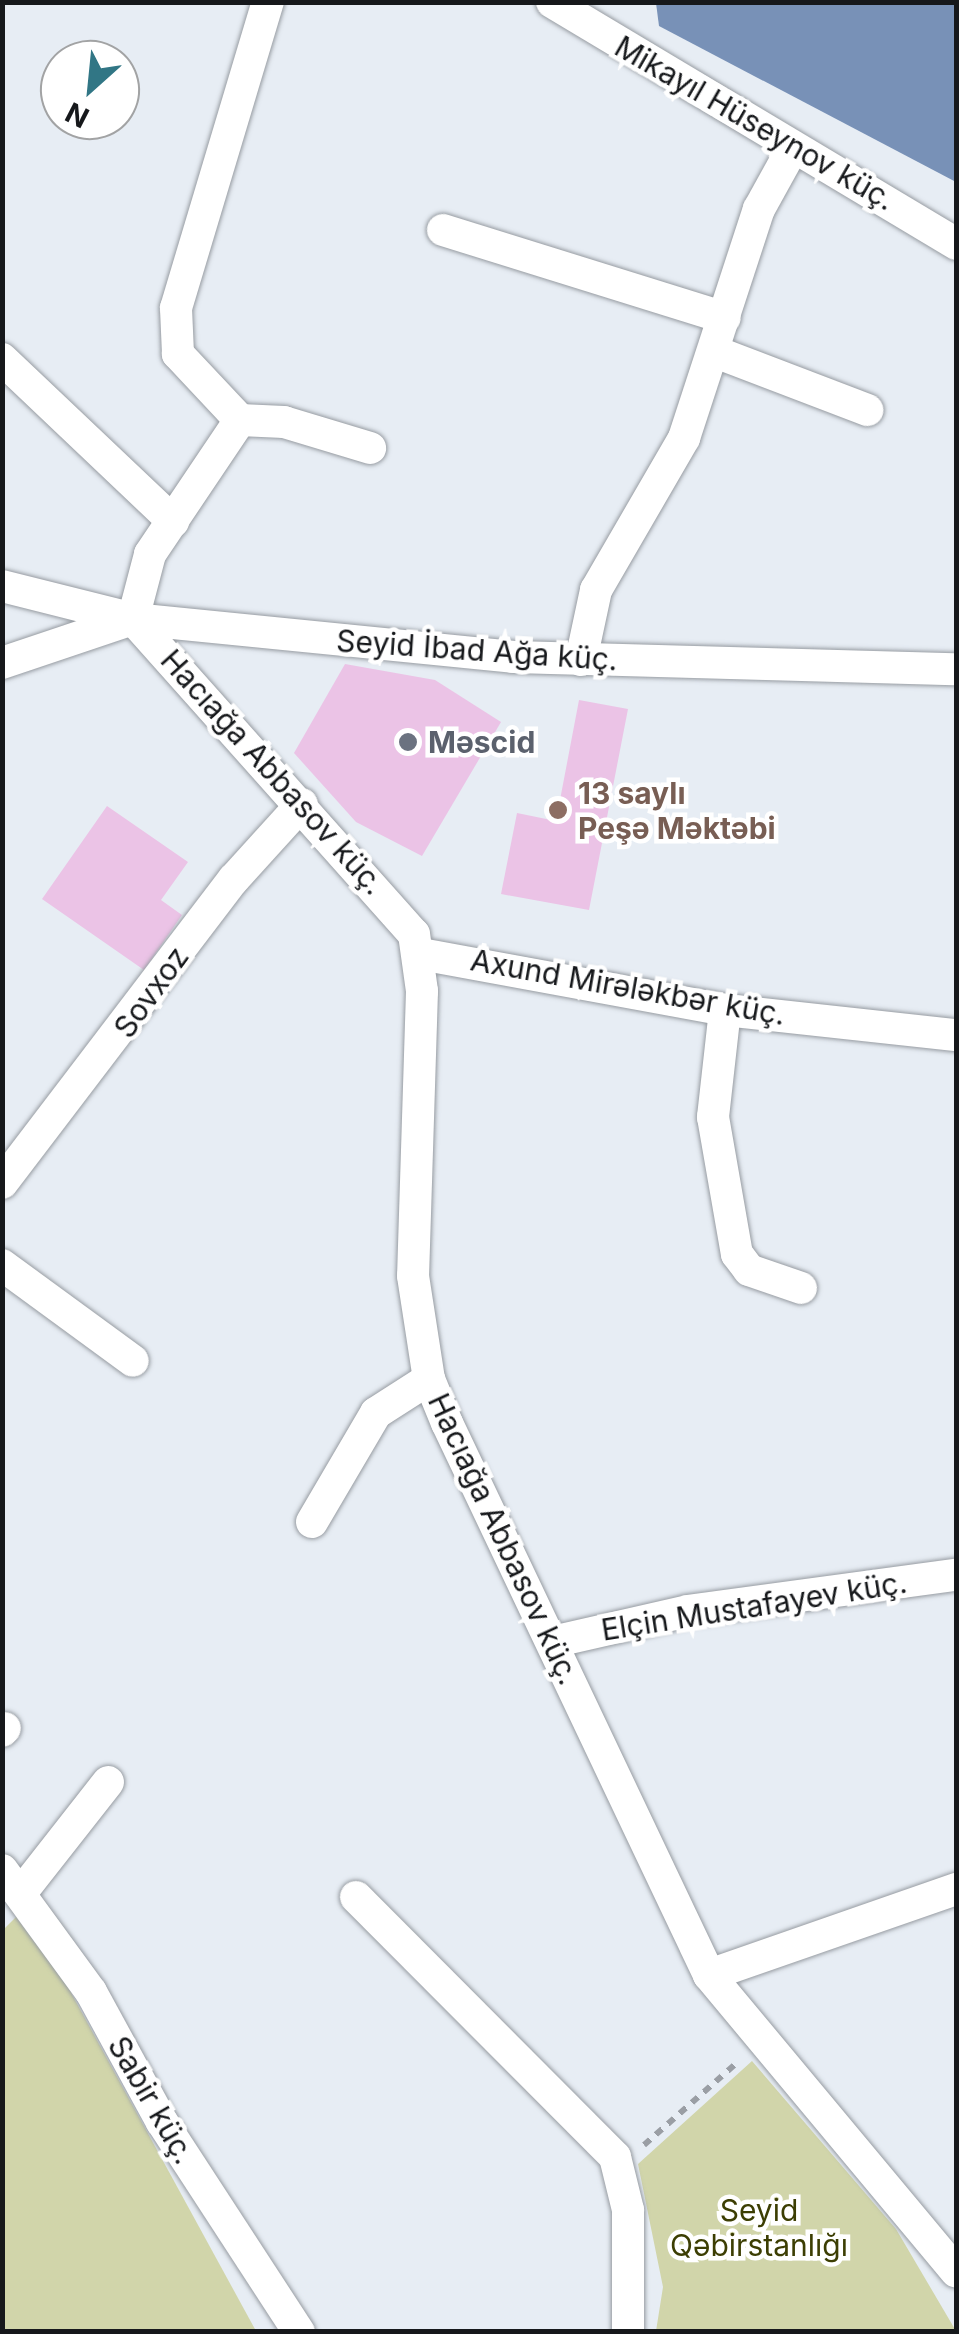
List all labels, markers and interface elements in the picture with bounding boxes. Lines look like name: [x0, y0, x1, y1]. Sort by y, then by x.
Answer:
street label: Mikayıl Hüseynov küç.: [609, 28, 901, 218]
north arrow: [40, 40, 140, 140]
text: N: [60, 95, 95, 135]
street label: Seyid İbad Ağa küç.: [335, 622, 619, 678]
street label: Hacıağa Abbasov küç.: [154, 642, 392, 902]
place label: Məscid: [428, 724, 535, 760]
marker: Məscid: [397, 731, 419, 753]
place label: 13 saylı Peşə Məktəbi: [578, 775, 776, 846]
marker: 13 saylı Peşə Məktəbi: [547, 799, 569, 821]
street label: Sovxoz: [106, 940, 196, 1044]
street label: Axund Mirələkbər küç.: [468, 942, 788, 1032]
street label: Hacıağa Abbasov küç.: [421, 1388, 587, 1690]
street label: Elçin Mustafayev küç.: [599, 1564, 909, 1648]
street label: Sabir küç.: [101, 2030, 203, 2170]
park label: Seyid Qəbirstanlığı: [670, 2192, 848, 2262]

